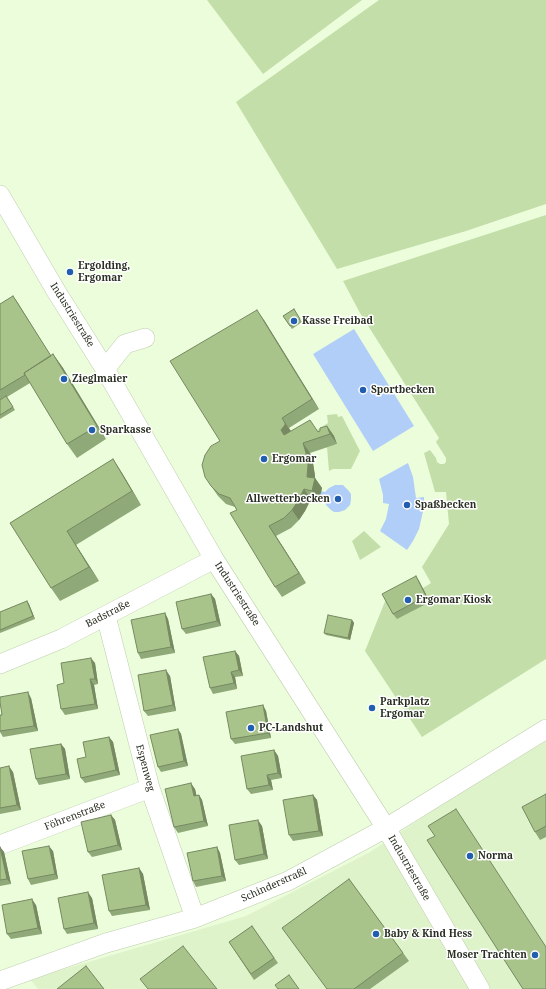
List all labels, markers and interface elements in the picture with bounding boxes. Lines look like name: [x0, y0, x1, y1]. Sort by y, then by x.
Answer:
place label: Ergolding, Ergomar: [78, 260, 130, 284]
marker: Ergolding, Ergomar: [65, 267, 75, 277]
street label: Industriestraße: [47, 280, 97, 350]
place label: Kasse Freibad: [302, 315, 373, 327]
marker: Kasse Freibad: [289, 316, 299, 326]
place label: Zieglmaier: [72, 373, 127, 385]
marker: Zieglmaier: [59, 374, 69, 384]
place label: Sportbecken: [371, 384, 435, 396]
marker: Sportbecken: [358, 385, 368, 395]
place label: Sparkasse: [100, 424, 151, 436]
marker: Sparkasse: [87, 425, 97, 435]
place label: Ergomar: [272, 453, 317, 465]
marker: Ergomar: [259, 454, 269, 464]
place label: Allwetterbecken: [246, 493, 330, 505]
marker: Allwetterbecken: [333, 494, 343, 504]
place label: Spaßbecken: [415, 499, 476, 511]
marker: Spaßbecken: [402, 500, 412, 510]
street label: Industriestraße: [212, 560, 262, 628]
place label: Ergomar Kiosk: [416, 594, 491, 606]
marker: Ergomar Kiosk: [403, 595, 413, 605]
street label: Badstraße: [84, 598, 132, 630]
place label: Parkplatz Ergomar: [380, 696, 429, 720]
marker: Parkplatz Ergomar: [367, 703, 377, 713]
place label: PC-Landshut: [259, 722, 323, 734]
marker: PC-Landshut: [246, 723, 256, 733]
street label: Espenweg: [133, 743, 157, 793]
street label: Föhrenstraße: [43, 799, 107, 833]
street label: Industriestraße: [385, 833, 433, 903]
place label: Norma: [478, 850, 513, 862]
marker: Norma: [465, 851, 475, 861]
street label: Schinderstraßl: [239, 865, 309, 905]
place label: Baby & Kind Hess: [384, 928, 472, 940]
marker: Baby & Kind Hess: [371, 929, 381, 939]
place label: Moser Trachten: [447, 949, 527, 961]
marker: Moser Trachten: [530, 950, 540, 960]

